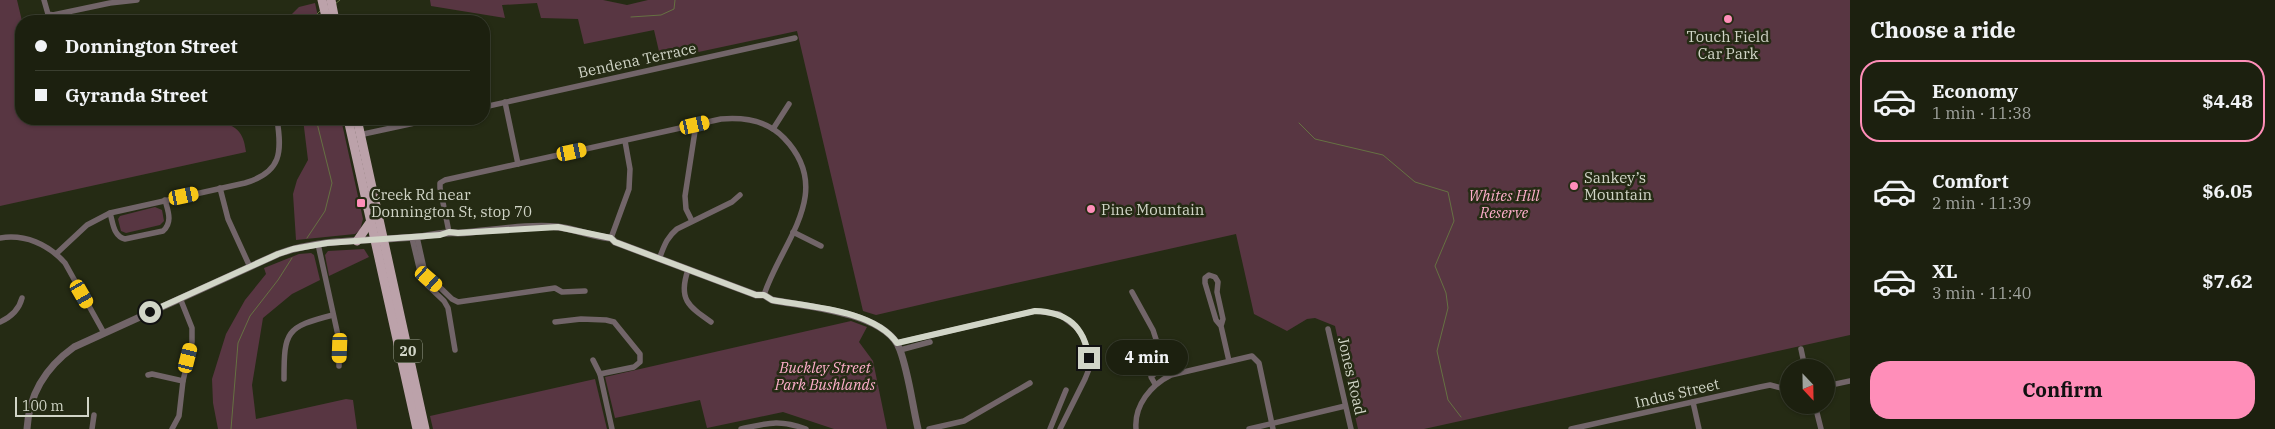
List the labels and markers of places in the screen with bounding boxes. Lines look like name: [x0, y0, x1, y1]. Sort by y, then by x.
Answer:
marker: Touch Field Car Park: [1722, 13, 1734, 25]
place label: Touch Field Car Park: [1687, 27, 1769, 63]
place label: Sankey’s Mountain: [1584, 168, 1653, 204]
marker: Sankey’s Mountain: [1568, 180, 1580, 192]
place label: Creek Rd near Donnington St, stop 70: [371, 185, 532, 221]
marker: Creek Rd near Donnington St, stop 70: [355, 197, 367, 209]
place label: Pine Mountain: [1101, 200, 1205, 219]
marker: Pine Mountain: [1085, 203, 1097, 215]

